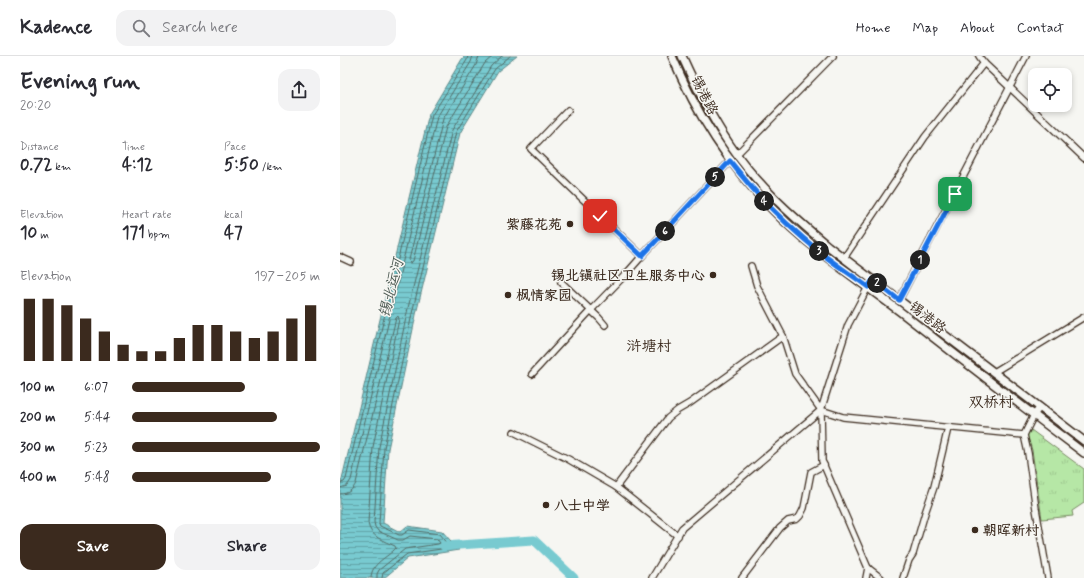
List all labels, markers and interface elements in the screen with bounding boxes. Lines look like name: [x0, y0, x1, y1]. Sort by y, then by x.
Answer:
search box: [116, 10, 396, 46]
text: Kadence: [20, 15, 92, 40]
icon: search: [130, 17, 152, 39]
text: Search here: [162, 18, 238, 38]
text: Home: [856, 19, 890, 37]
text: Map: [912, 19, 938, 37]
text: About: [960, 19, 995, 37]
text: Contact: [1017, 19, 1064, 37]
text: Evening run: [20, 68, 140, 96]
map controls: [1028, 68, 1072, 112]
button: locate: [1028, 68, 1072, 112]
button: share: [278, 69, 320, 111]
street label: 锡港路: [687, 73, 722, 118]
text: 20:20: [20, 97, 51, 114]
text: Distance: [20, 140, 59, 154]
text: Time: [122, 140, 145, 154]
text: Pace: [224, 140, 246, 154]
text: 0.72: [20, 154, 52, 176]
text: 4:12: [122, 154, 153, 176]
text: 5:50: [224, 154, 259, 176]
text: km: [52, 160, 71, 174]
text: /km: [259, 160, 283, 174]
pin: 5: [705, 167, 725, 187]
text: 5: [712, 170, 718, 184]
pin: [938, 177, 972, 211]
icon: arrive: [944, 183, 966, 205]
pin: 4: [754, 191, 774, 211]
text: 4: [761, 194, 767, 208]
pin: [583, 199, 617, 233]
icon: check: [589, 205, 611, 227]
text: Elevation: [20, 208, 63, 222]
text: Heart rate: [122, 208, 171, 222]
text: kcal: [224, 208, 242, 222]
place label: 紫藤花苑: [506, 216, 562, 234]
marker: 紫藤花苑: [565, 219, 575, 229]
pin: 6: [655, 221, 675, 241]
text: 10: [20, 222, 37, 244]
text: 171: [122, 222, 145, 244]
text: 47: [224, 222, 242, 244]
text: 6: [662, 224, 668, 238]
text: m: [37, 228, 49, 242]
text: bpm: [145, 228, 170, 242]
pin: 3: [809, 241, 829, 261]
text: 3: [817, 244, 821, 258]
pin: 1: [910, 250, 930, 270]
text: 1: [918, 253, 922, 267]
water label: 锡北运河: [375, 254, 410, 320]
place label: 锡北镇社区卫生服务中心: [551, 267, 705, 285]
text: Elevation: [20, 268, 71, 285]
text: 197–205 m: [254, 268, 320, 285]
marker: 锡北镇社区卫生服务中心: [708, 270, 718, 280]
pin: 2: [867, 273, 887, 293]
text: 2: [874, 276, 880, 290]
place label: 枫情家园: [516, 287, 572, 305]
marker: 枫情家园: [503, 290, 513, 300]
street label: 锡港路: [905, 298, 949, 338]
district label: 浒塘村: [626, 337, 672, 357]
text: 100 m: [20, 379, 55, 396]
text: 6:07: [84, 379, 108, 396]
district label: 双桥村: [968, 393, 1014, 413]
text: 200 m: [20, 409, 55, 426]
text: 5:44: [84, 409, 111, 426]
text: 300 m: [20, 439, 55, 456]
text: 5:23: [84, 439, 107, 456]
text: 400 m: [20, 469, 57, 486]
text: 5:48: [84, 469, 110, 486]
place label: 八士中学: [554, 497, 610, 515]
marker: 八士中学: [541, 500, 551, 510]
place label: 朝晖新村: [983, 522, 1039, 540]
button: Save: [20, 524, 166, 570]
button: Share: [174, 524, 320, 570]
marker: 朝晖新村: [970, 525, 980, 535]

